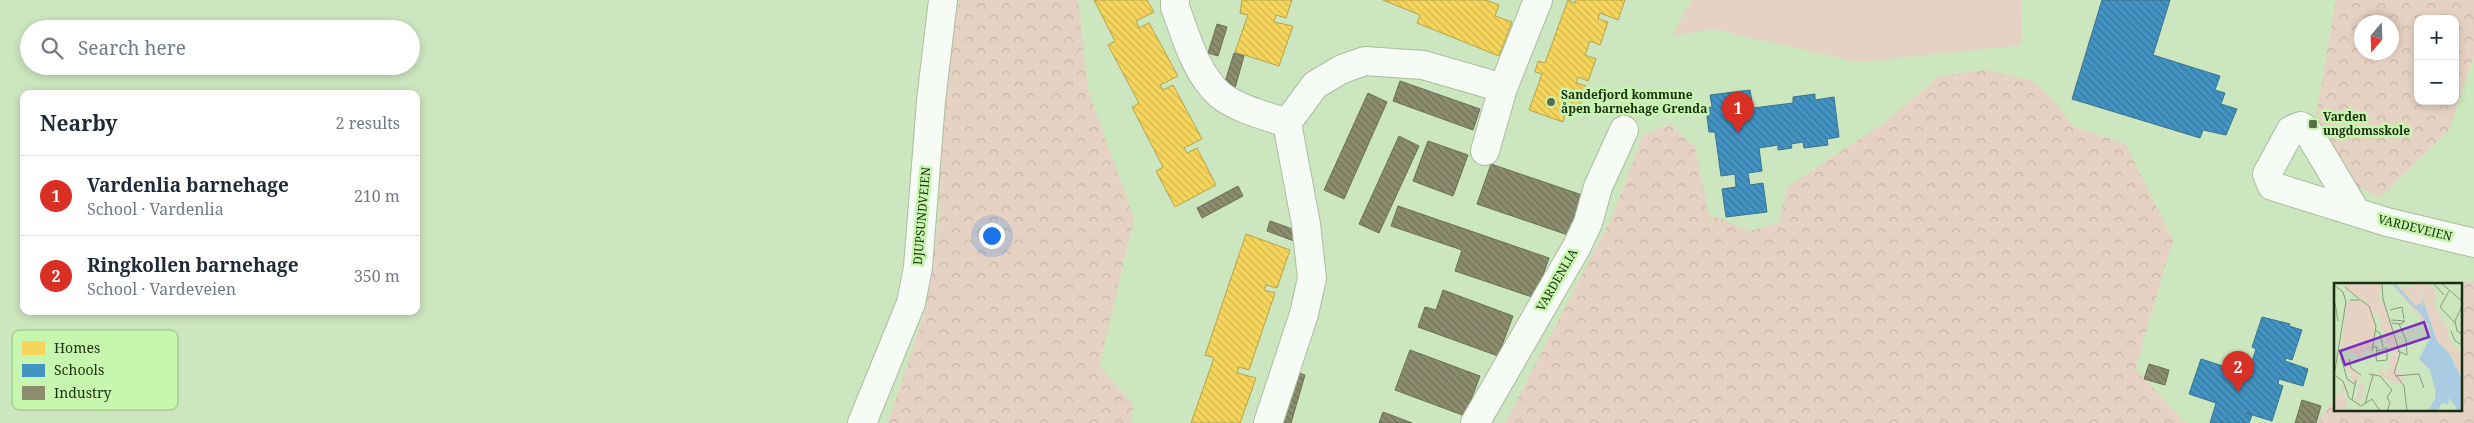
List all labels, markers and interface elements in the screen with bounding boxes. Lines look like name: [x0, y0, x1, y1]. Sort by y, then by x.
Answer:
north arrow: [2354, 15, 2399, 60]
map controls: [2414, 15, 2459, 105]
button: +: [2414, 15, 2459, 60]
search box: [20, 20, 420, 75]
icon: search: [38, 34, 66, 62]
text: Search here: [78, 35, 186, 61]
button: −: [2414, 60, 2459, 105]
place label: Sandefjord kommune åpen barnehage Grenda: [1561, 86, 1707, 117]
pin: 1: [1722, 92, 1754, 133]
marker: Sandefjord kommune åpen barnehage Grenda: [1545, 96, 1557, 108]
place label: Varden ungdomsskole: [2323, 108, 2410, 139]
text: Nearby: [40, 109, 118, 137]
text: 2 results: [336, 112, 400, 134]
marker: Varden ungdomsskole: [2307, 118, 2319, 130]
street label: DJUPSUNDVEIEN: [909, 166, 934, 266]
text: Vardenlia barnehage: [87, 172, 289, 198]
text: 1: [51, 185, 61, 207]
text: 210 m: [354, 185, 400, 207]
text: School · Vardenlia: [87, 198, 224, 220]
street label: VARDEVEIEN: [2376, 210, 2454, 245]
your location: [979, 223, 1005, 249]
street label: VARDENLIA: [1532, 245, 1581, 314]
text: Ringkollen barnehage: [87, 252, 299, 278]
text: 2: [51, 265, 61, 287]
text: 350 m: [354, 265, 400, 287]
text: School · Vardeveien: [87, 278, 236, 300]
inset map: [2334, 283, 2462, 410]
legend: [12, 330, 178, 410]
text: Homes: [54, 338, 100, 357]
pin: 2: [2222, 351, 2254, 392]
text: Schools: [54, 360, 104, 379]
text: Industry: [54, 383, 111, 402]

